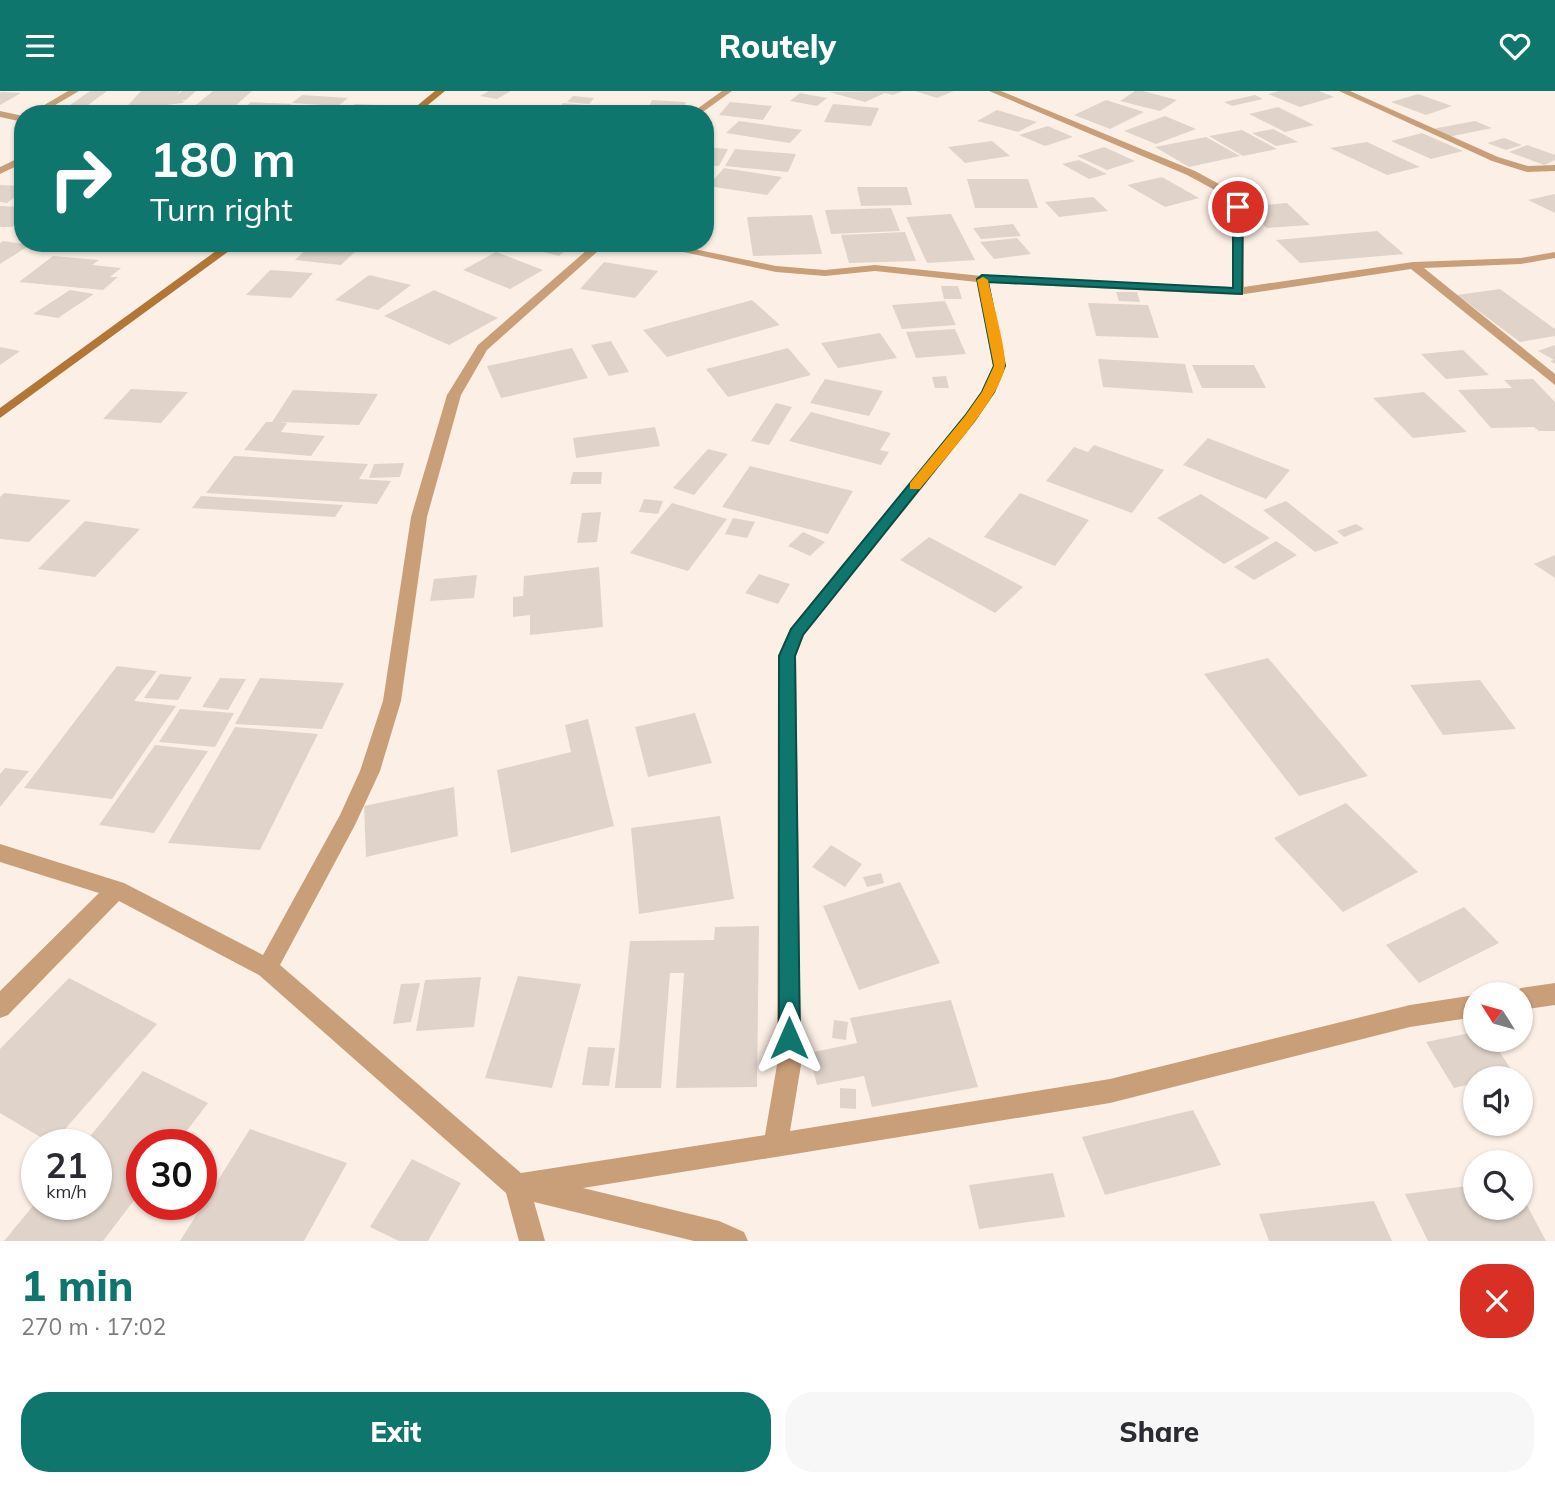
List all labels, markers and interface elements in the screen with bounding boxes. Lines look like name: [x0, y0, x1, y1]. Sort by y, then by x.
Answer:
text: Routely: [719, 26, 836, 66]
icon: menu: [21, 27, 59, 65]
icon: heart: [1496, 27, 1534, 65]
text: 180 m: [150, 128, 296, 189]
icon: right: [35, 133, 126, 224]
pin: [1208, 177, 1268, 237]
icon: arrive: [1219, 188, 1257, 226]
text: Turn right: [150, 189, 293, 229]
north arrow: [1463, 982, 1533, 1052]
map controls: [1463, 982, 1533, 1220]
position arrow: [752, 1001, 826, 1075]
button: sound: [1463, 1066, 1533, 1136]
speed limit sign: 30: [126, 1129, 217, 1220]
text: 21: [45, 1143, 88, 1187]
button: search: [1463, 1150, 1533, 1220]
text: km/h: [46, 1180, 87, 1203]
text: 1 min: [21, 1259, 134, 1312]
button: close: [1460, 1264, 1534, 1338]
text: 270 m · 17:02: [21, 1312, 166, 1341]
button: Exit: [21, 1392, 771, 1472]
button: Share: [785, 1392, 1534, 1472]

